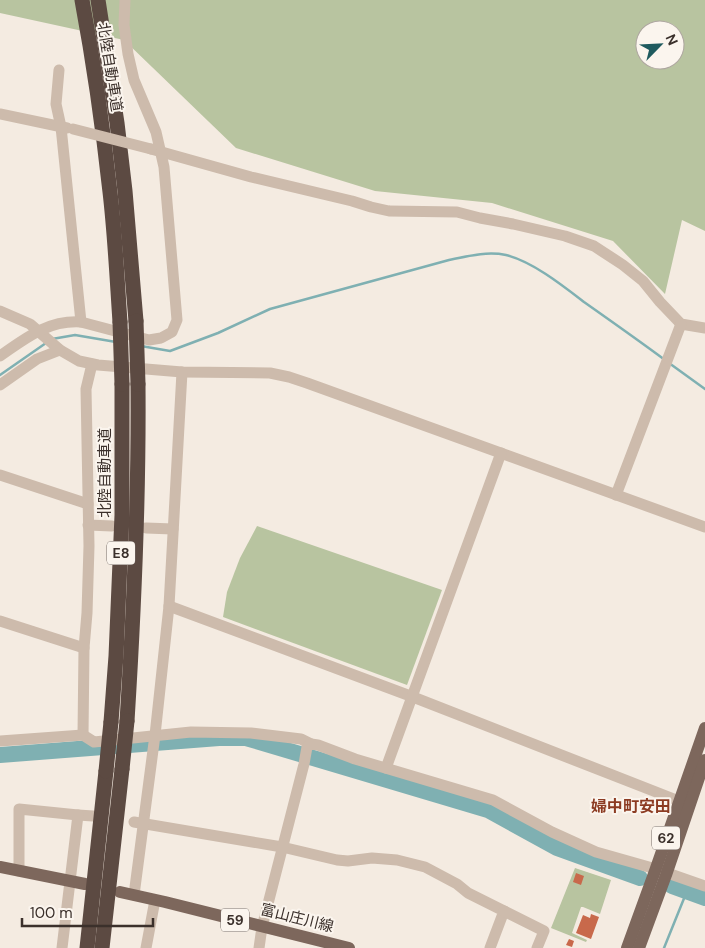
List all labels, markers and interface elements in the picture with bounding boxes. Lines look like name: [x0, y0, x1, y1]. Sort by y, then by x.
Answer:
north arrow: [635, 20, 685, 70]
street label: 北陸自動車道: [93, 21, 127, 113]
text: N: [662, 31, 682, 48]
street label: 北陸自動車道: [95, 428, 115, 518]
road number: E8: [107, 542, 135, 564]
district label: 婦中町安田: [591, 796, 671, 817]
road number: 62: [652, 826, 680, 850]
scale bar: [22, 896, 154, 928]
street label: 富山庄川線: [258, 899, 336, 937]
text: 100 m: [30, 903, 73, 923]
road number: 59: [221, 908, 249, 932]

